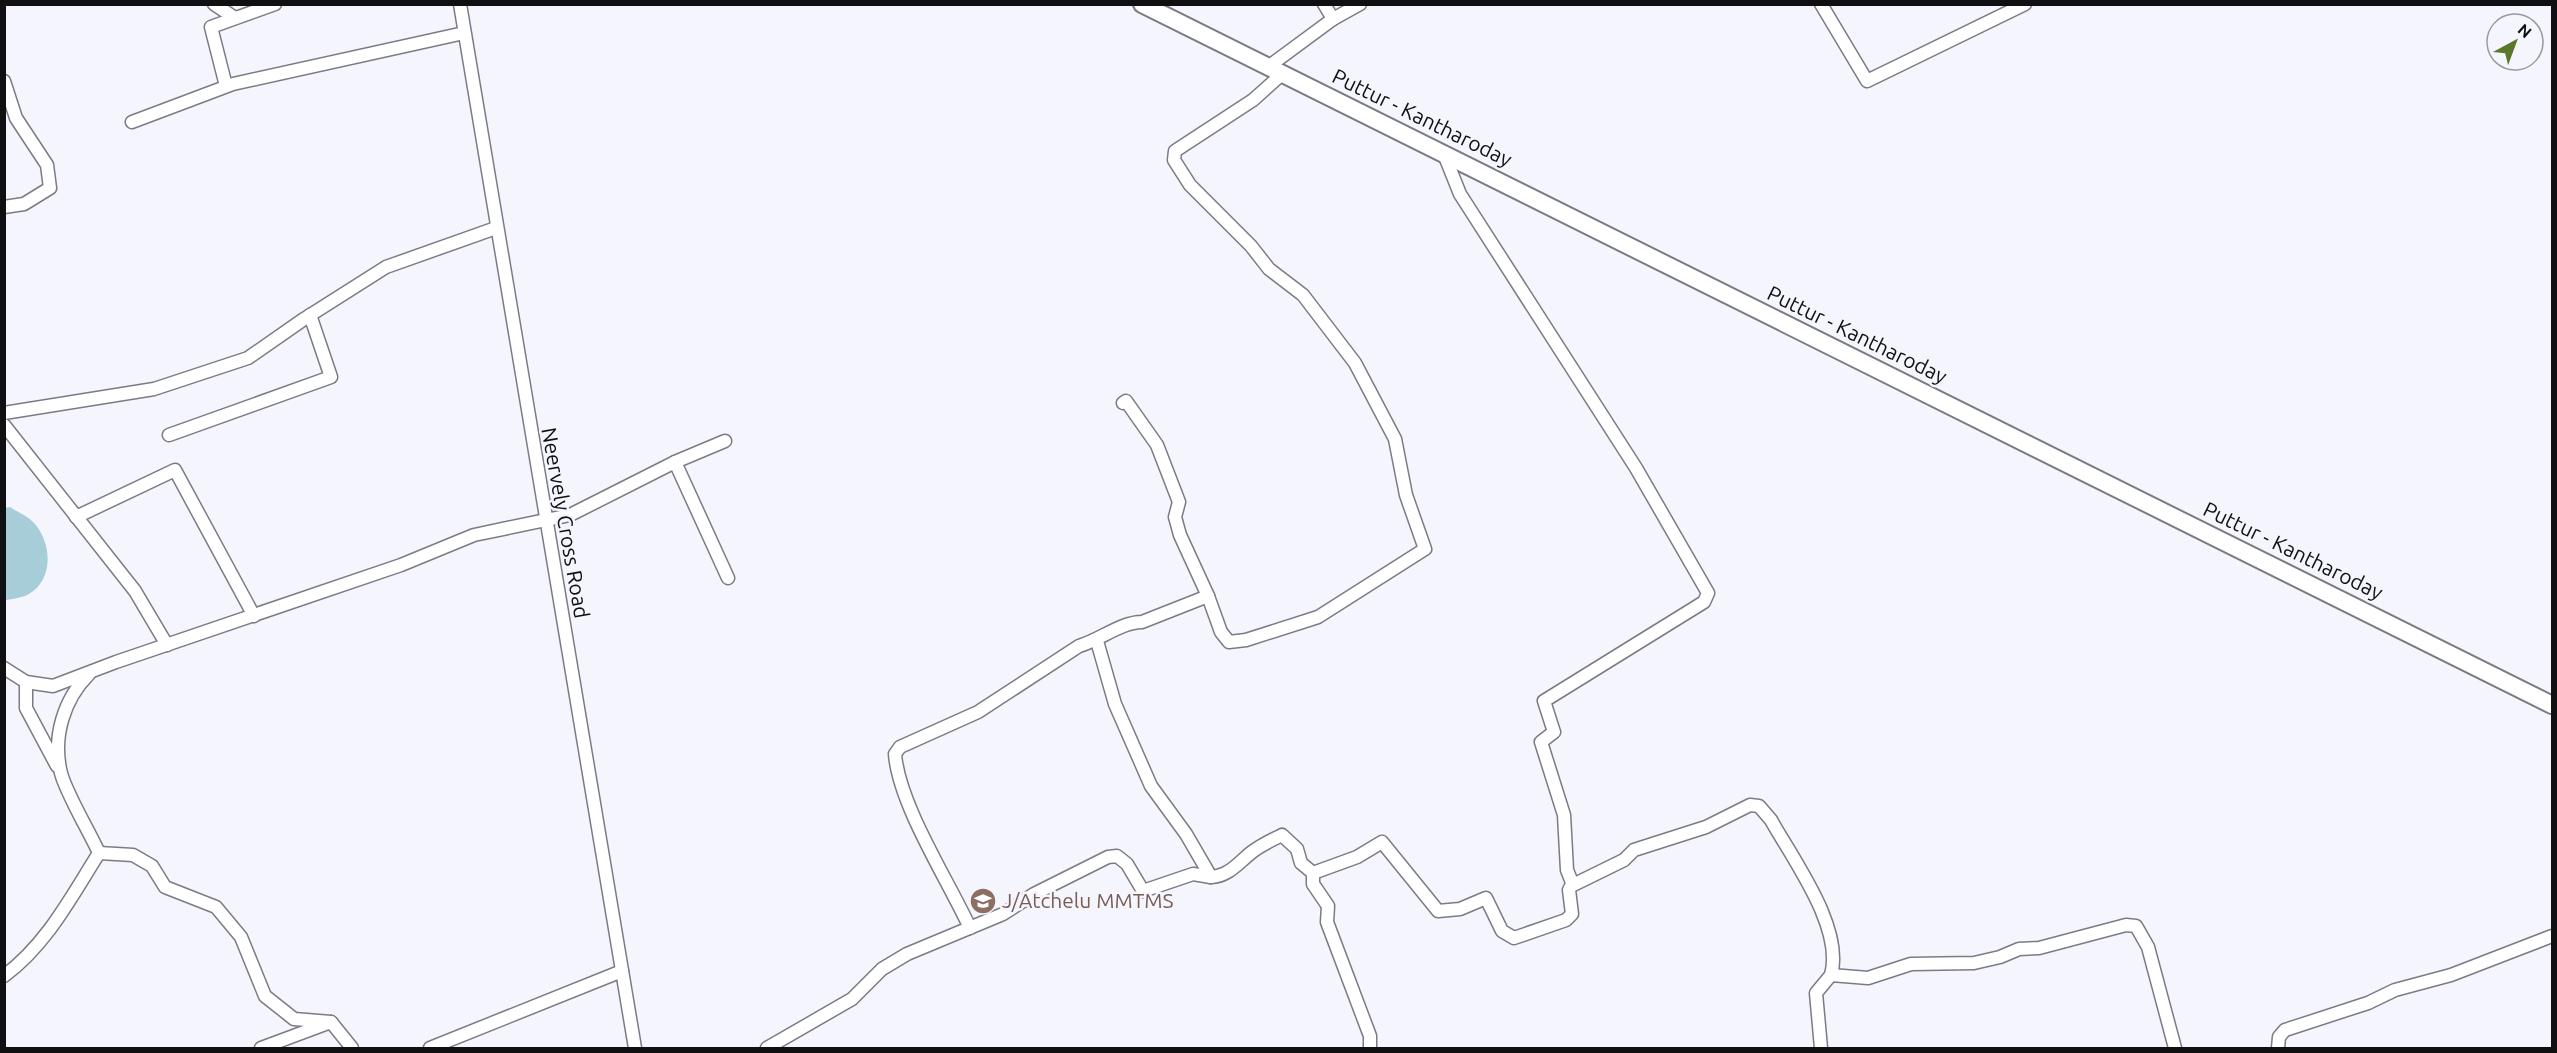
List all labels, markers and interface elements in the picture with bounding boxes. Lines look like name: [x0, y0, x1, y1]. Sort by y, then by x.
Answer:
north arrow: [2485, 12, 2545, 72]
text: N: [2514, 20, 2535, 41]
street label: Puttur - Kantharoday: [1329, 63, 1516, 171]
street label: Puttur - Kantharoday: [1764, 280, 1951, 388]
street label: Neervely Cross Road: [537, 426, 595, 620]
street label: Puttur - Kantharoday: [2200, 496, 2387, 604]
school or university icon: J/Atchelu MMTMS: [968, 886, 998, 916]
place label: J/Atchelu MMTMS: [1002, 888, 1174, 912]

